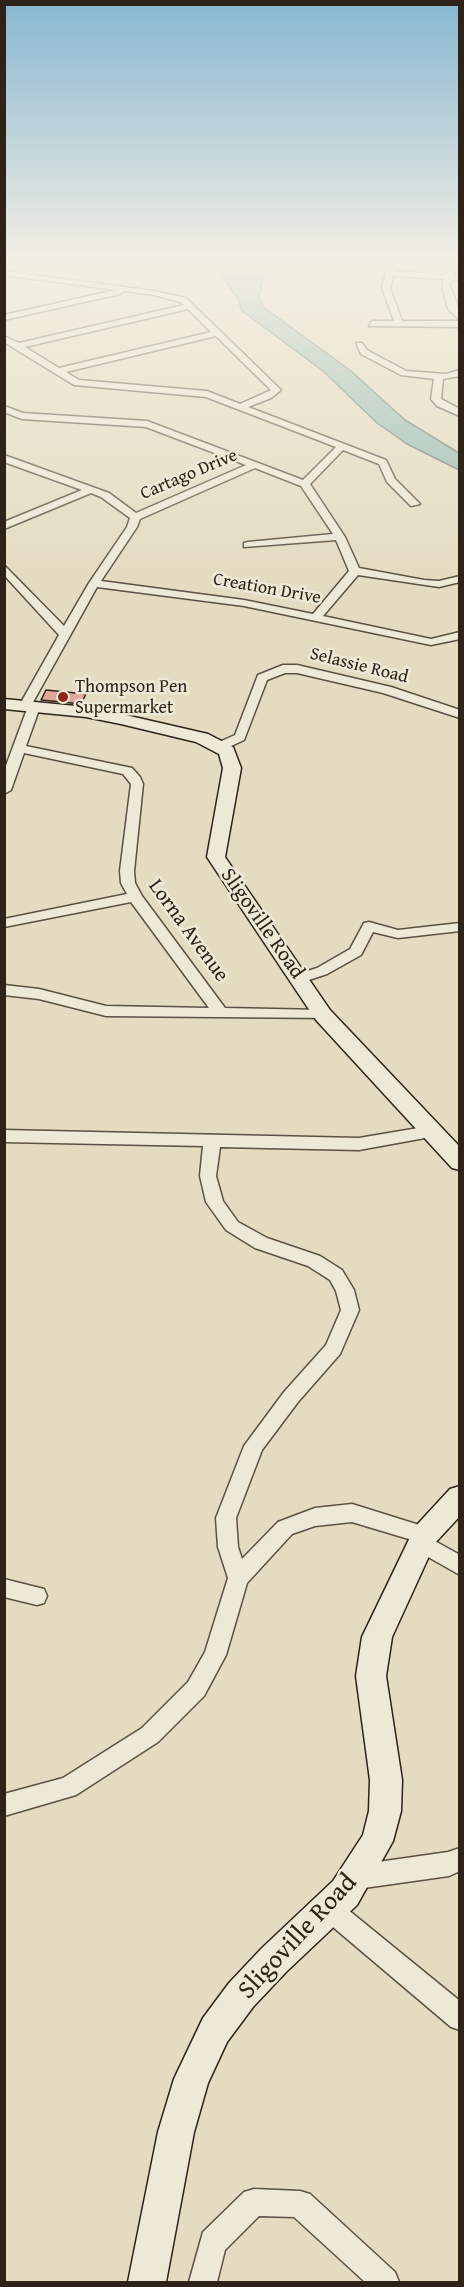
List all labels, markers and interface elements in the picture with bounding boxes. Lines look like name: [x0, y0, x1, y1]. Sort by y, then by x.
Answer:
street label: Cartago Drive: [137, 445, 241, 505]
street label: Creation Drive: [211, 569, 323, 609]
street label: Selassie Road: [308, 643, 410, 689]
place label: Thompson Pen Supermarket: [75, 676, 187, 718]
marker: Thompson Pen Supermarket: [56, 690, 70, 704]
street label: Sligoville Road: [215, 864, 309, 984]
street label: Lorna Avenue: [142, 875, 234, 987]
street label: Sligoville Road: [232, 1868, 364, 2006]

